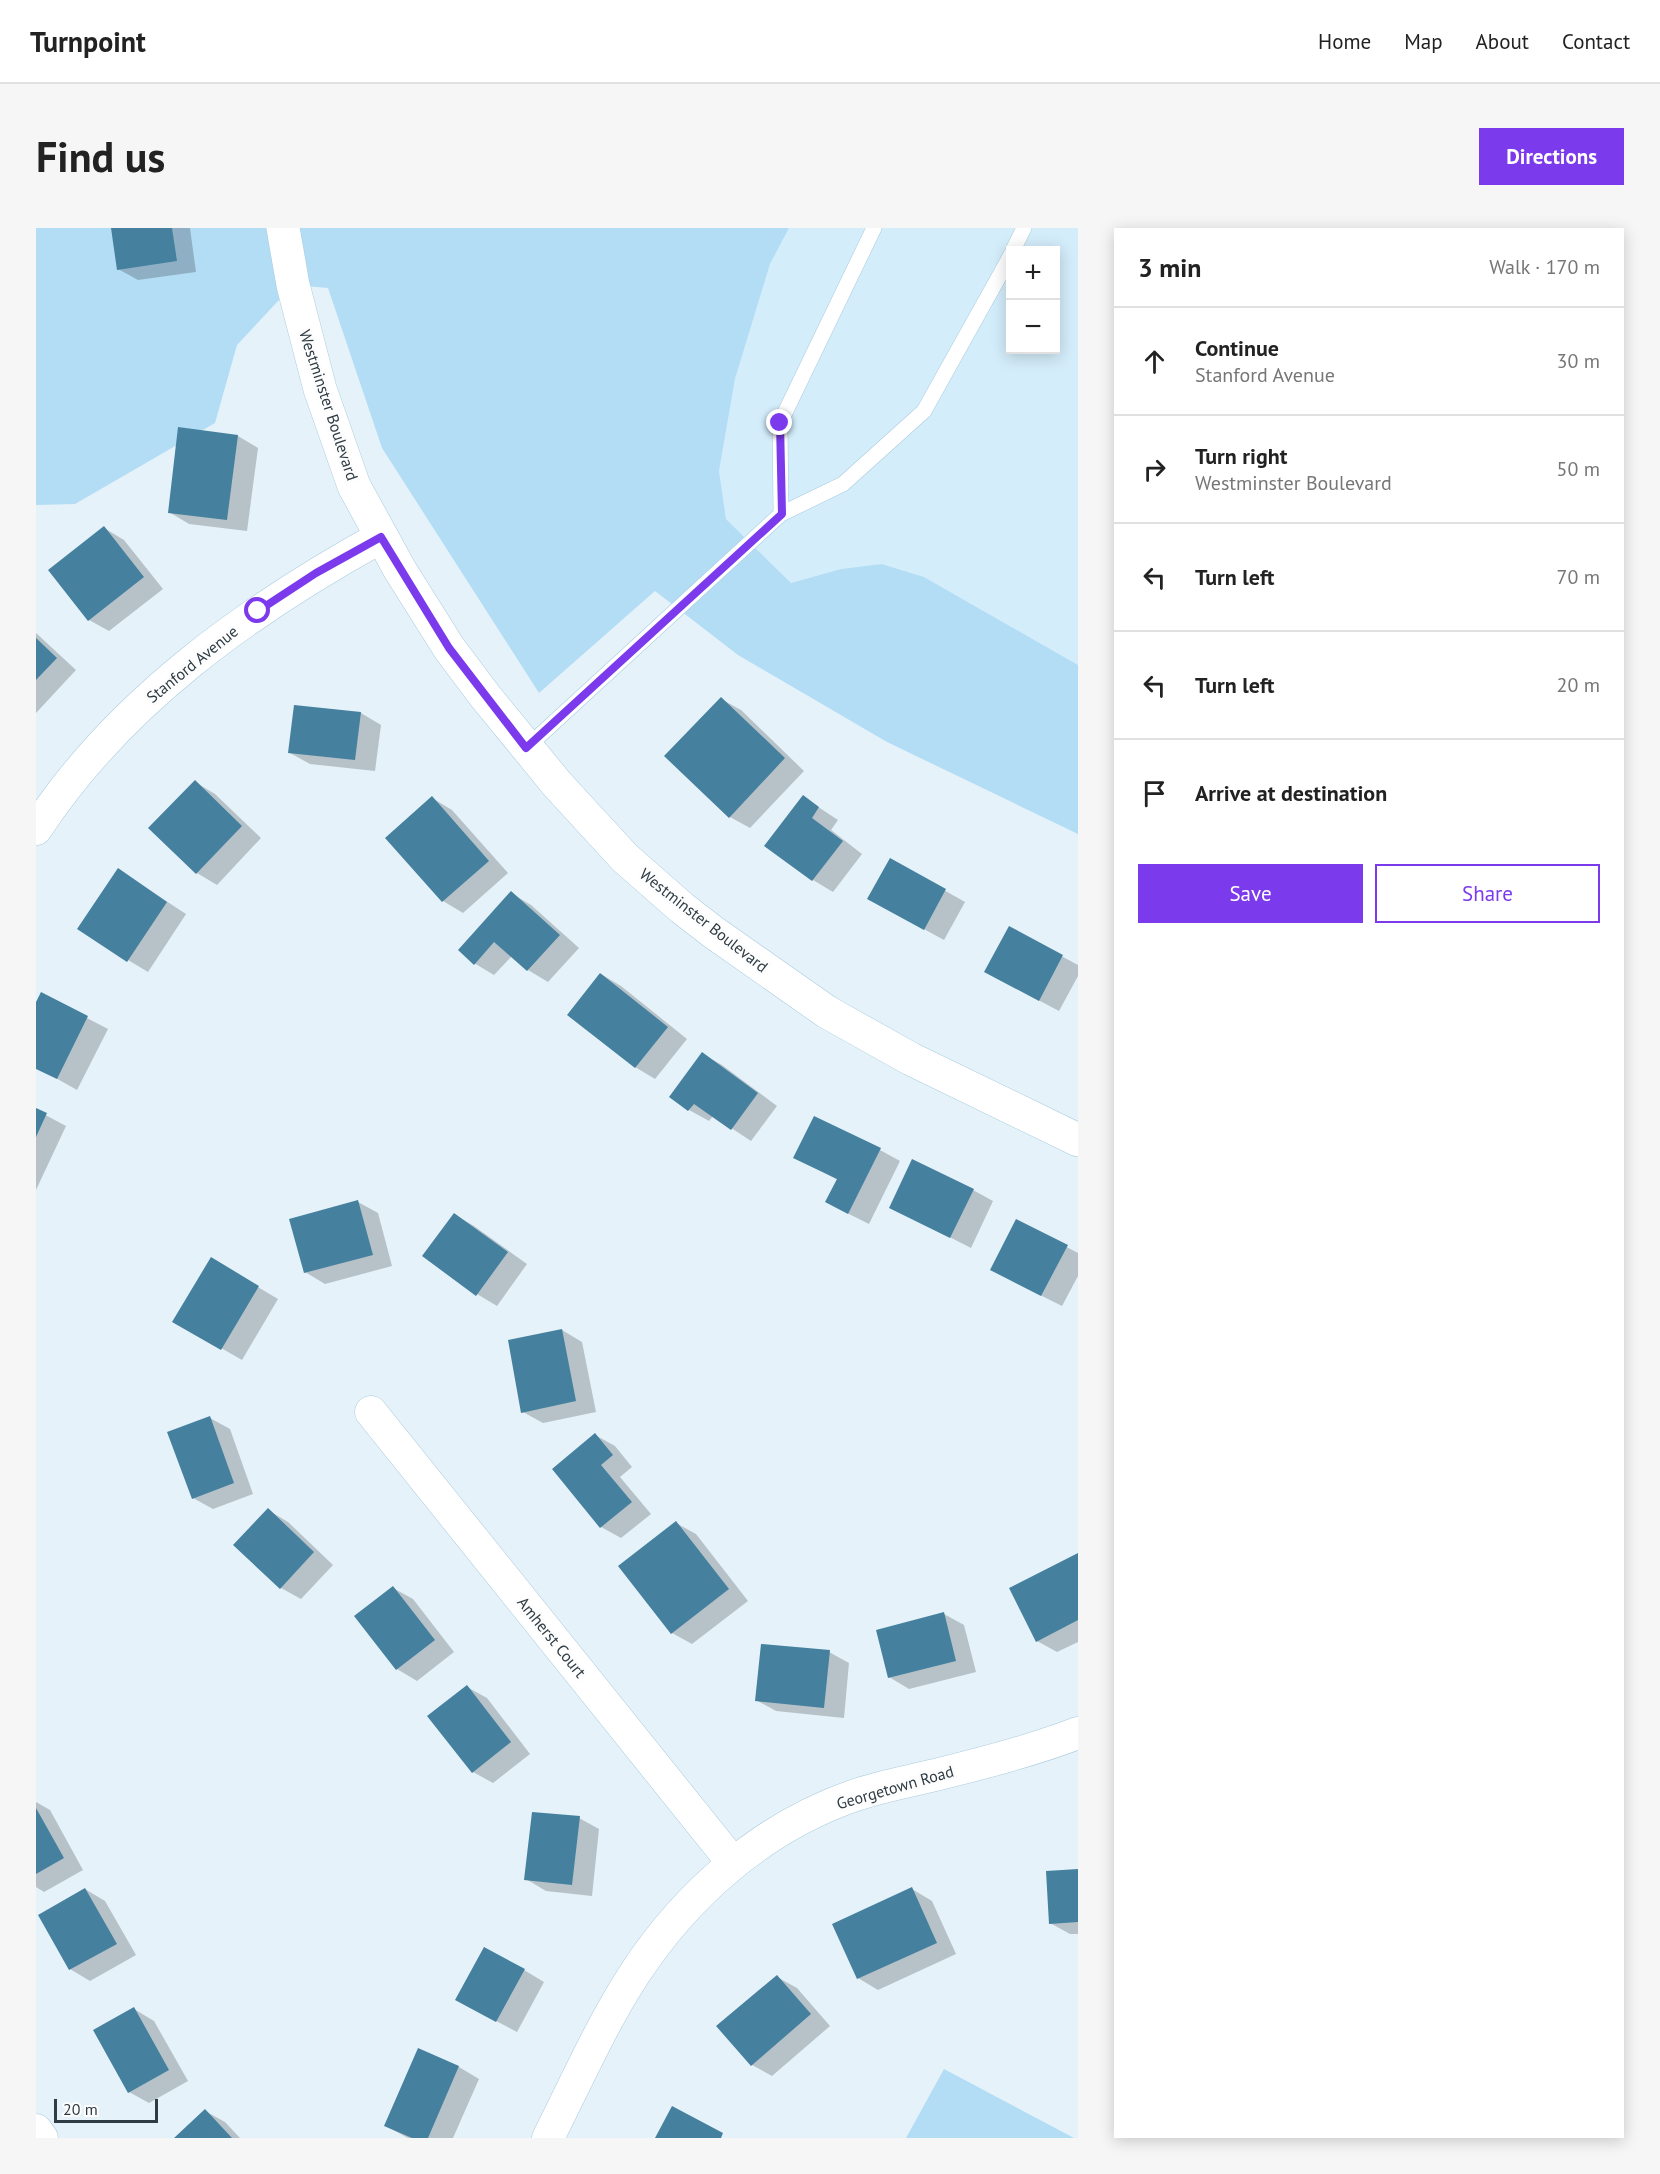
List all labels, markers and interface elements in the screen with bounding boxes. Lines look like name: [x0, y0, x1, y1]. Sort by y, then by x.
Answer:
text: Turnpoint: [30, 23, 146, 60]
text: Home: [1318, 28, 1371, 55]
text: Map: [1404, 28, 1443, 55]
text: About: [1476, 28, 1529, 55]
text: Contact: [1562, 28, 1630, 55]
button: Directions: [1479, 128, 1624, 185]
text: Find us: [36, 129, 165, 184]
map controls: [1006, 246, 1060, 354]
button: +: [1006, 246, 1060, 300]
text: 3 min: [1138, 251, 1201, 284]
text: Walk · 170 m: [1489, 254, 1600, 280]
button: −: [1006, 300, 1060, 354]
street label: Westminster Boulevard: [295, 327, 363, 483]
text: Continue: [1195, 334, 1279, 362]
icon: ahead: [1138, 345, 1171, 378]
text: 30 m: [1557, 348, 1600, 374]
text: Stanford Avenue: [1195, 362, 1335, 388]
route end: [766, 409, 792, 435]
text: Turn right: [1195, 442, 1287, 470]
icon: right: [1138, 453, 1171, 486]
text: 50 m: [1557, 456, 1600, 482]
text: Westminster Boulevard: [1195, 470, 1392, 496]
icon: left: [1138, 561, 1171, 594]
text: Turn left: [1195, 563, 1275, 591]
text: 70 m: [1557, 564, 1600, 590]
route start: [244, 597, 270, 623]
street label: Stanford Avenue: [142, 621, 242, 707]
icon: left: [1138, 669, 1171, 702]
text: Turn left: [1195, 671, 1275, 699]
text: 20 m: [1557, 672, 1600, 698]
icon: arrive: [1138, 777, 1171, 810]
text: Arrive at destination: [1195, 779, 1387, 807]
street label: Westminster Boulevard: [636, 864, 772, 976]
button: Save: [1138, 864, 1363, 923]
button: Share: [1375, 864, 1600, 923]
street label: Amherst Court: [513, 1593, 591, 1682]
street label: Georgetown Road: [834, 1761, 956, 1813]
scale bar: [54, 2096, 158, 2124]
text: 20 m: [63, 2099, 98, 2119]

